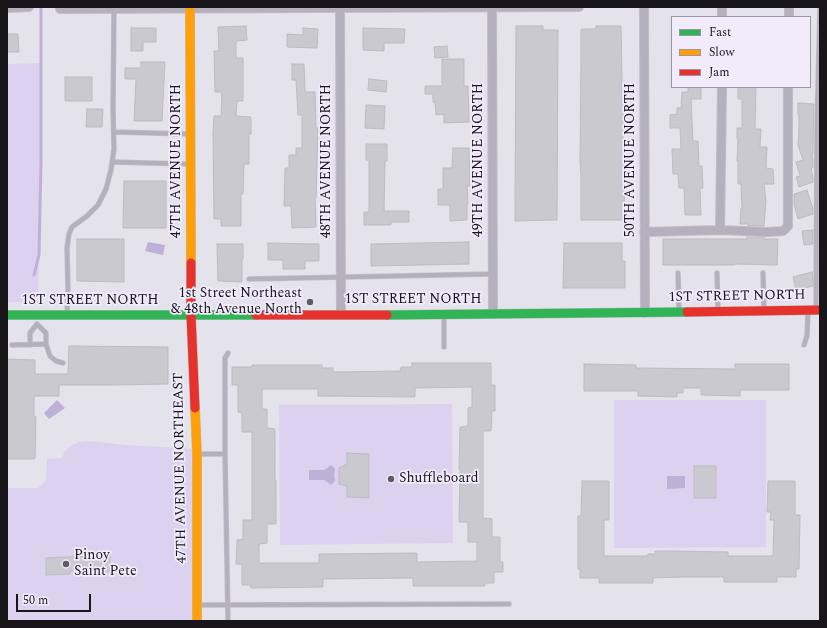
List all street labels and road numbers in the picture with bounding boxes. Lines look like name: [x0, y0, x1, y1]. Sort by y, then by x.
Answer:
street label: 49TH AVENUE NORTH: [471, 83, 487, 237]
street label: 50TH AVENUE NORTH: [623, 83, 639, 237]
street label: 47TH AVENUE NORTH: [169, 84, 185, 238]
street label: 48TH AVENUE NORTH: [319, 84, 335, 238]
street label: 1ST STREET NORTH: [668, 287, 806, 307]
street label: 1ST STREET NORTH: [344, 292, 482, 308]
street label: 1ST STREET NORTH: [21, 293, 159, 309]
street label: 47TH AVENUE NORTHEAST: [171, 372, 191, 564]

